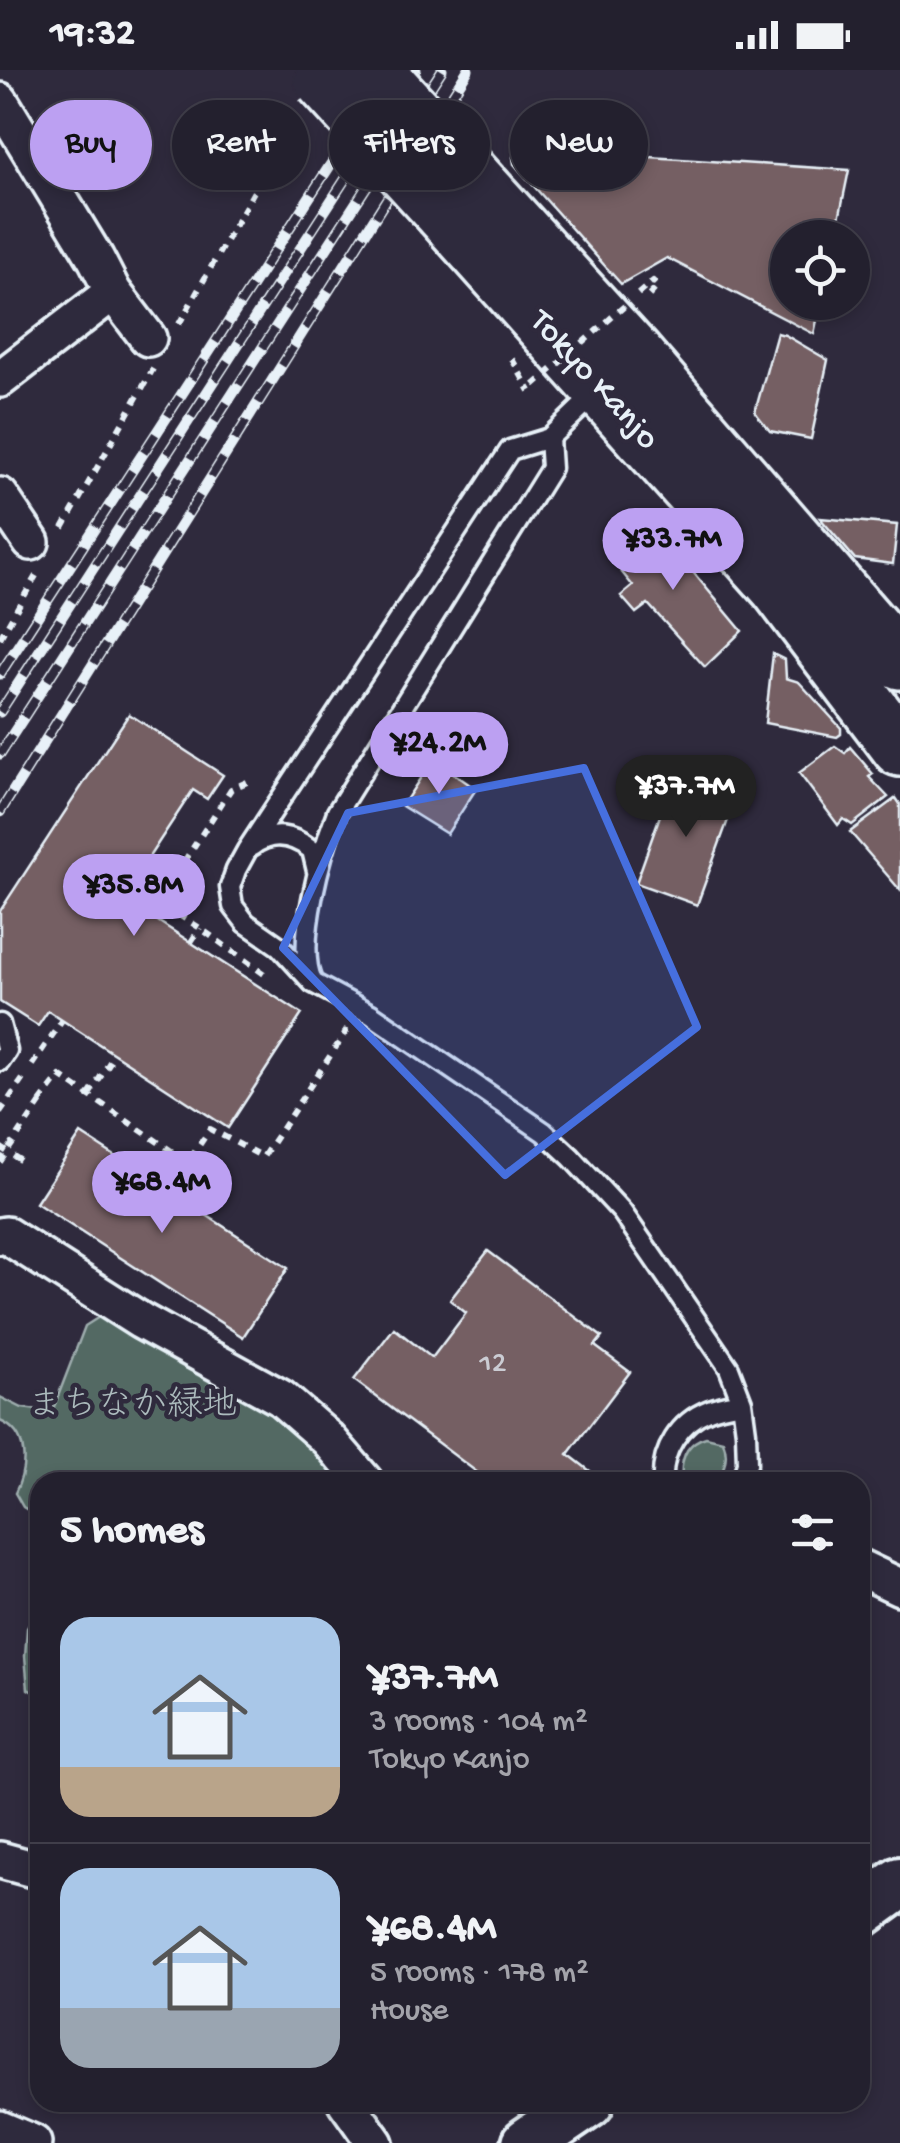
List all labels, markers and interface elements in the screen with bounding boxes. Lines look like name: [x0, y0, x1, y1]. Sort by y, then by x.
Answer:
text: 19:32: [50, 13, 135, 57]
chip: Buy: [30, 100, 152, 190]
chip: Rent: [172, 100, 309, 190]
chip: Filters: [329, 100, 490, 190]
chip: New: [510, 100, 648, 190]
map controls: [770, 220, 870, 320]
button: locate: [770, 220, 870, 320]
street label: Tokyo Kanjo: [518, 301, 667, 460]
pin: ¥33.7M: [592, 508, 754, 593]
text: ¥33.7M: [625, 521, 721, 559]
pin: ¥24.2M: [358, 712, 520, 797]
text: ¥24.2M: [392, 725, 486, 763]
pin: ¥37.7M: [605, 755, 767, 840]
text: ¥37.7M: [638, 768, 734, 806]
pin: ¥35.8M: [53, 854, 215, 939]
text: ¥35.8M: [85, 867, 183, 905]
pin: ¥68.4M: [81, 1151, 243, 1236]
text: ¥68.4M: [114, 1164, 210, 1202]
house number: 12: [479, 1348, 506, 1383]
park label: まちなか緑地: [27, 1386, 237, 1428]
icon: filters: [785, 1505, 840, 1560]
text: 5 homes: [60, 1508, 203, 1557]
text: ¥37.7M: [370, 1655, 497, 1704]
icon: home: [140, 1657, 260, 1777]
text: 3 rooms · 104 m²: [370, 1704, 588, 1742]
text: Tokyo Kanjo: [370, 1742, 530, 1780]
text: ¥68.4M: [370, 1906, 496, 1955]
icon: home: [140, 1908, 260, 2028]
text: 5 rooms · 178 m²: [370, 1955, 589, 1993]
text: House: [370, 1993, 448, 2031]

